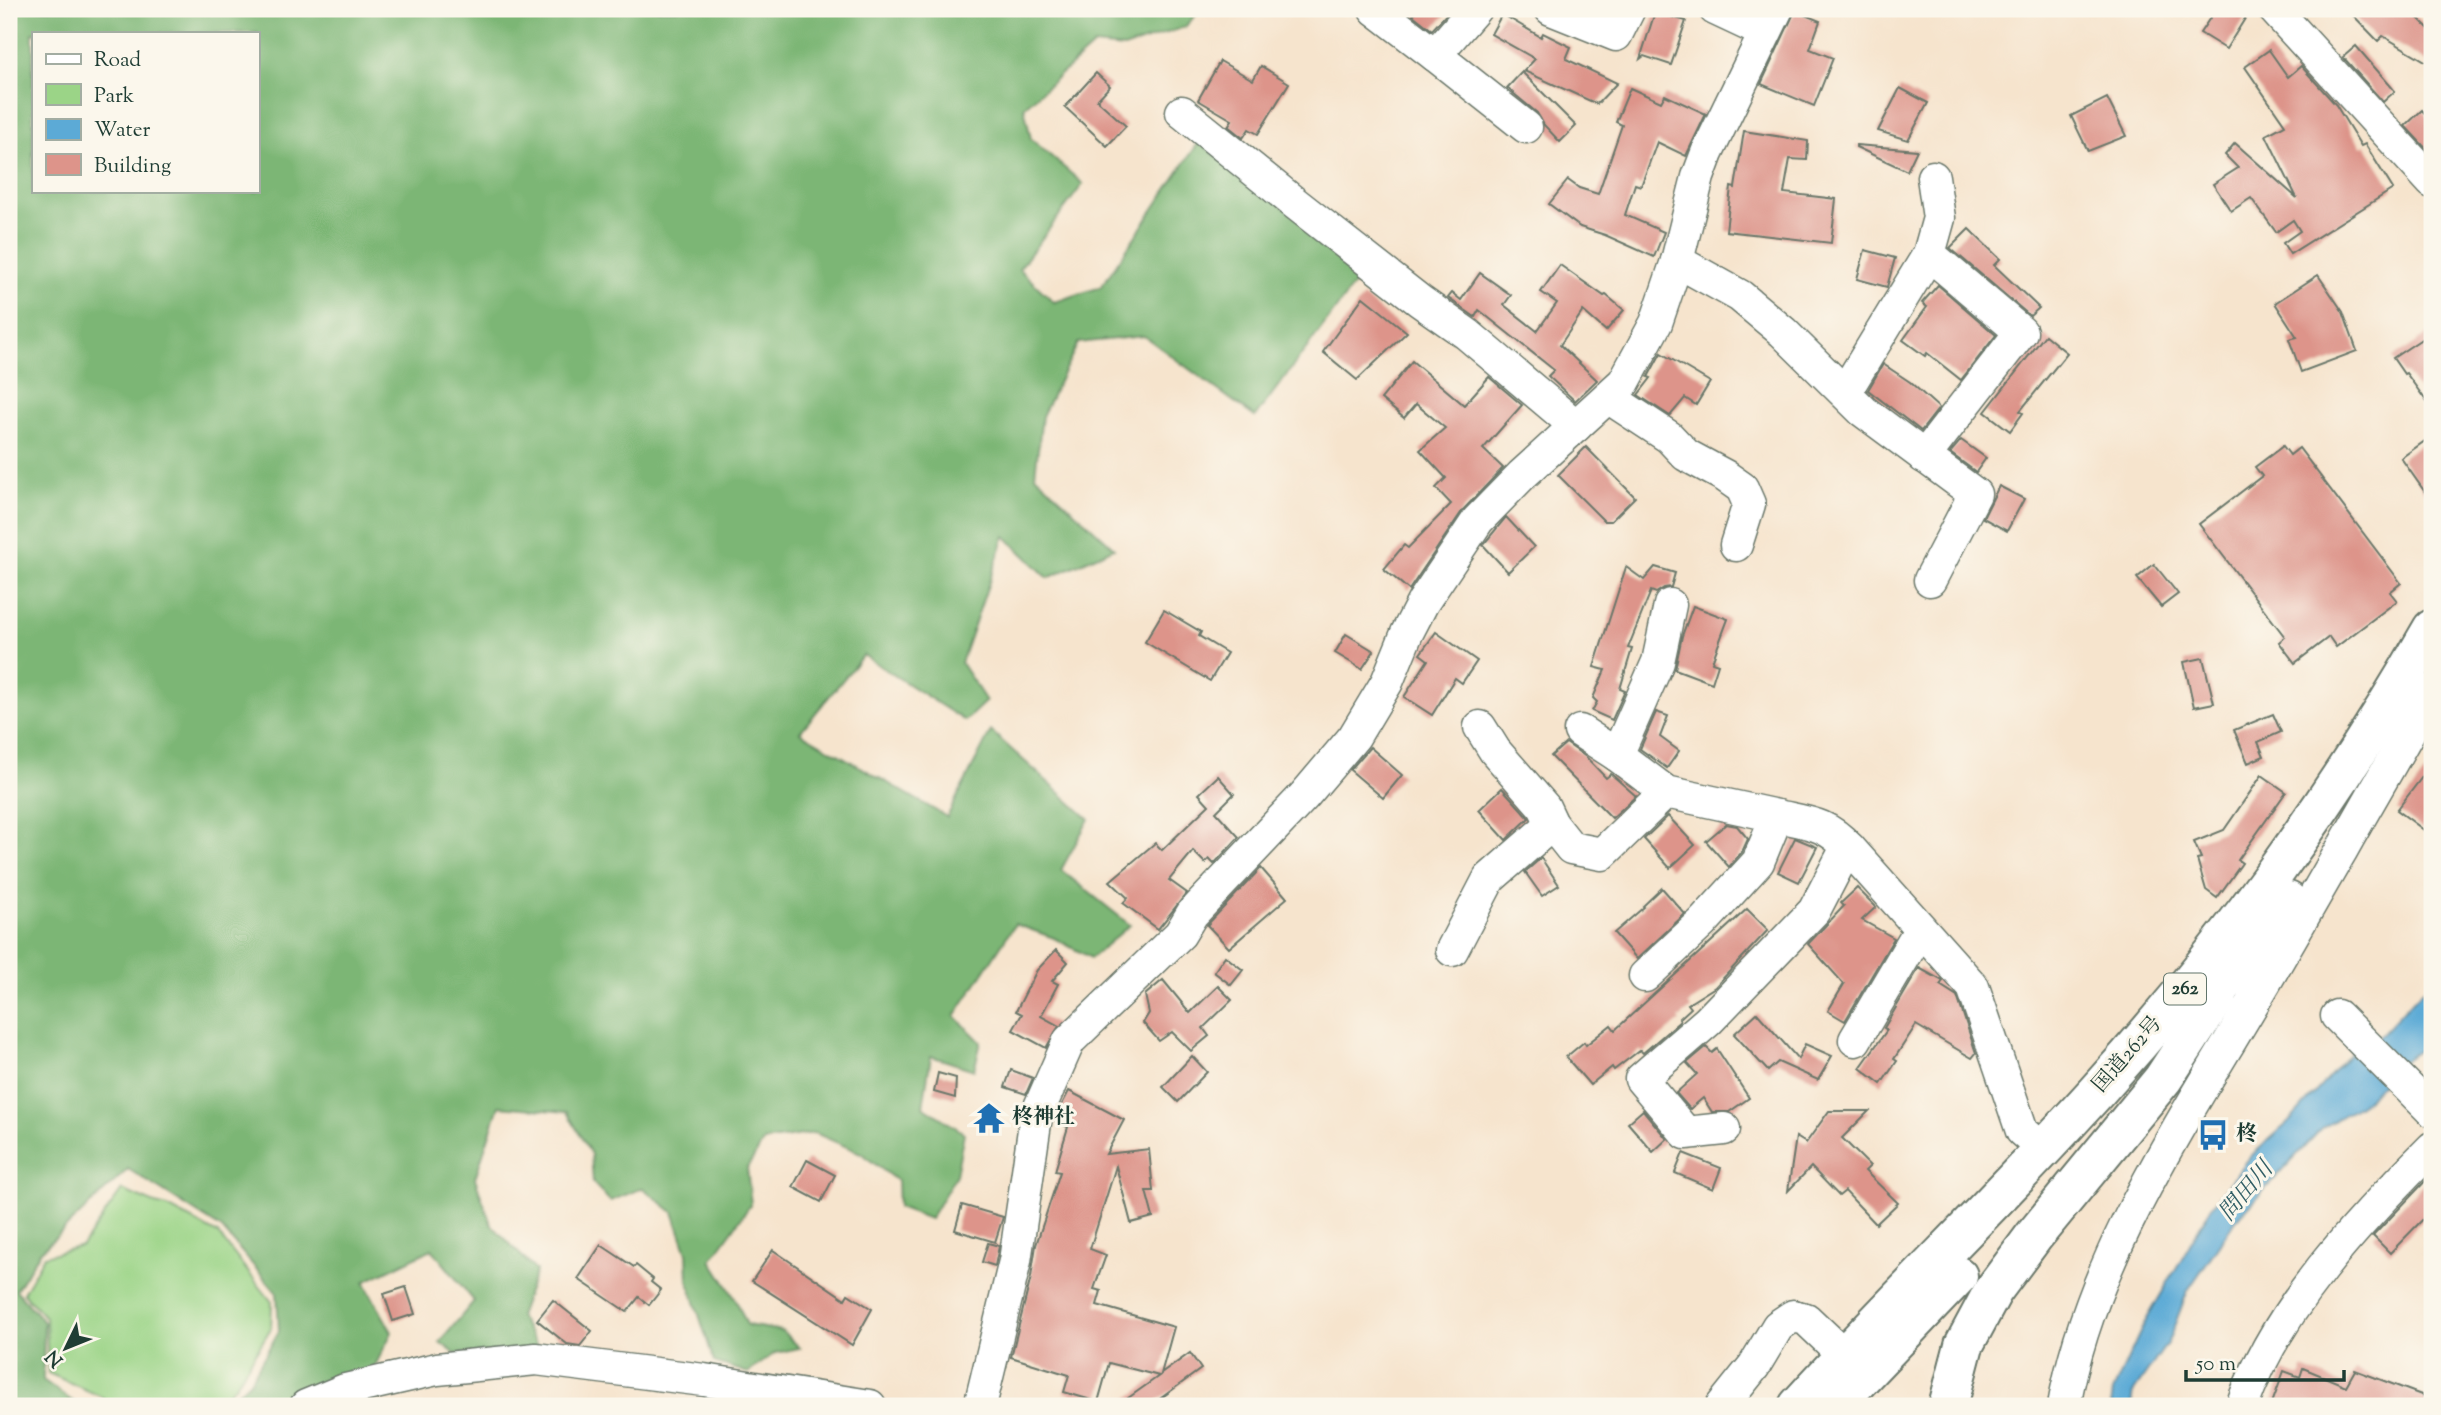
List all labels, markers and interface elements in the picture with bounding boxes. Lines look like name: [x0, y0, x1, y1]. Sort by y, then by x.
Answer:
legend: [32, 32, 259, 192]
text: Road: [94, 46, 141, 76]
text: Park: [94, 82, 135, 112]
text: Water: [94, 116, 151, 146]
text: Building: [94, 152, 171, 182]
road number: 262: [2164, 973, 2206, 1004]
street label: 国道262号: [2086, 1010, 2170, 1100]
temple icon: 柊神社: [972, 1101, 1006, 1135]
place label: 柊神社: [1012, 1103, 1075, 1133]
bus stop icon: 柊: [2196, 1118, 2230, 1152]
place label: 柊: [2236, 1120, 2257, 1150]
water label: 問田川: [2212, 1153, 2284, 1229]
north arrow: [32, 1314, 102, 1384]
scale bar: [2186, 1338, 2343, 1382]
text: N: [40, 1343, 70, 1373]
text: 50 m: [2195, 1350, 2236, 1380]

